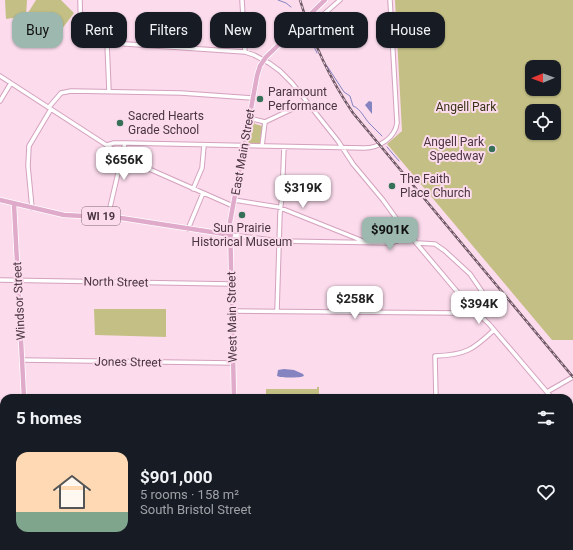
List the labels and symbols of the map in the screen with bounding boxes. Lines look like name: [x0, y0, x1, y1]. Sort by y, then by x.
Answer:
north arrow: [525, 60, 561, 96]
place label: Paramount Performance: [268, 85, 337, 113]
marker: Paramount Performance: [255, 94, 265, 104]
park label: Angell Park: [436, 100, 497, 114]
street label: East Main Street: [228, 108, 258, 196]
place label: Sacred Hearts Grade School: [128, 109, 204, 137]
marker: Sacred Hearts Grade School: [115, 118, 125, 128]
place label: Angell Park Speedway: [423, 135, 485, 163]
marker: Angell Park Speedway: [487, 144, 497, 154]
pin: $656K: [96, 147, 152, 181]
place label: The Faith Place Church: [400, 172, 471, 200]
pin: $319K: [275, 175, 331, 209]
marker: The Faith Place Church: [387, 181, 397, 191]
road number: WI 19: [82, 207, 120, 225]
marker: Sun Prairie Historical Museum: [237, 210, 247, 220]
pin: $901K: [362, 217, 418, 251]
place label: Sun Prairie Historical Museum: [192, 221, 292, 249]
street label: Windsor Street: [10, 261, 28, 341]
street label: West Main Street: [224, 271, 240, 363]
street label: North Street: [83, 274, 149, 290]
pin: $258K: [327, 286, 383, 320]
pin: $394K: [451, 291, 507, 325]
street label: Jones Street: [94, 354, 162, 370]

